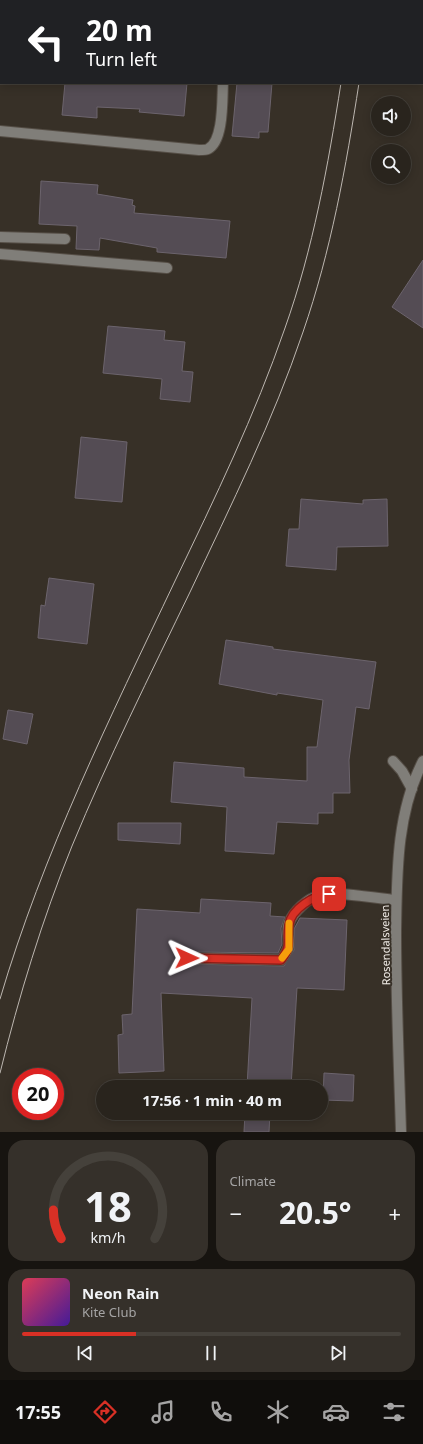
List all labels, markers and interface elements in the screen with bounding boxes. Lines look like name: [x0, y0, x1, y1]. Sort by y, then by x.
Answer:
text: 20 m: [86, 11, 153, 49]
icon: left: [20, 16, 72, 68]
text: Turn left: [86, 47, 157, 71]
map controls: [371, 96, 411, 184]
button: sound: [371, 96, 411, 136]
button: search: [371, 144, 411, 184]
pin: [312, 877, 346, 911]
icon: arrive: [318, 883, 340, 905]
street label: Rosendalsveien: [377, 905, 393, 985]
position arrow: [166, 937, 208, 979]
speed limit sign: 20: [12, 1068, 64, 1120]
text: 17:56 · 1 min · 40 m: [142, 1090, 282, 1110]
text: Climate: [230, 1172, 276, 1190]
text: 18: [84, 1177, 132, 1233]
text: 20.5°: [279, 1192, 352, 1233]
text: −: [230, 1198, 242, 1228]
text: +: [388, 1198, 401, 1228]
text: km/h: [90, 1227, 125, 1246]
text: Neon Rain: [82, 1283, 159, 1303]
text: Kite Club: [82, 1303, 136, 1321]
icon: previous: [74, 1342, 96, 1364]
icon: pause: [200, 1342, 222, 1364]
icon: next: [327, 1342, 349, 1364]
icon: directions: [91, 1398, 119, 1426]
icon: music: [149, 1398, 177, 1426]
icon: phone: [207, 1398, 235, 1426]
icon: climate: [264, 1398, 292, 1426]
icon: car: [322, 1398, 350, 1426]
icon: filters: [380, 1398, 408, 1426]
text: 17:55: [15, 1400, 61, 1424]

